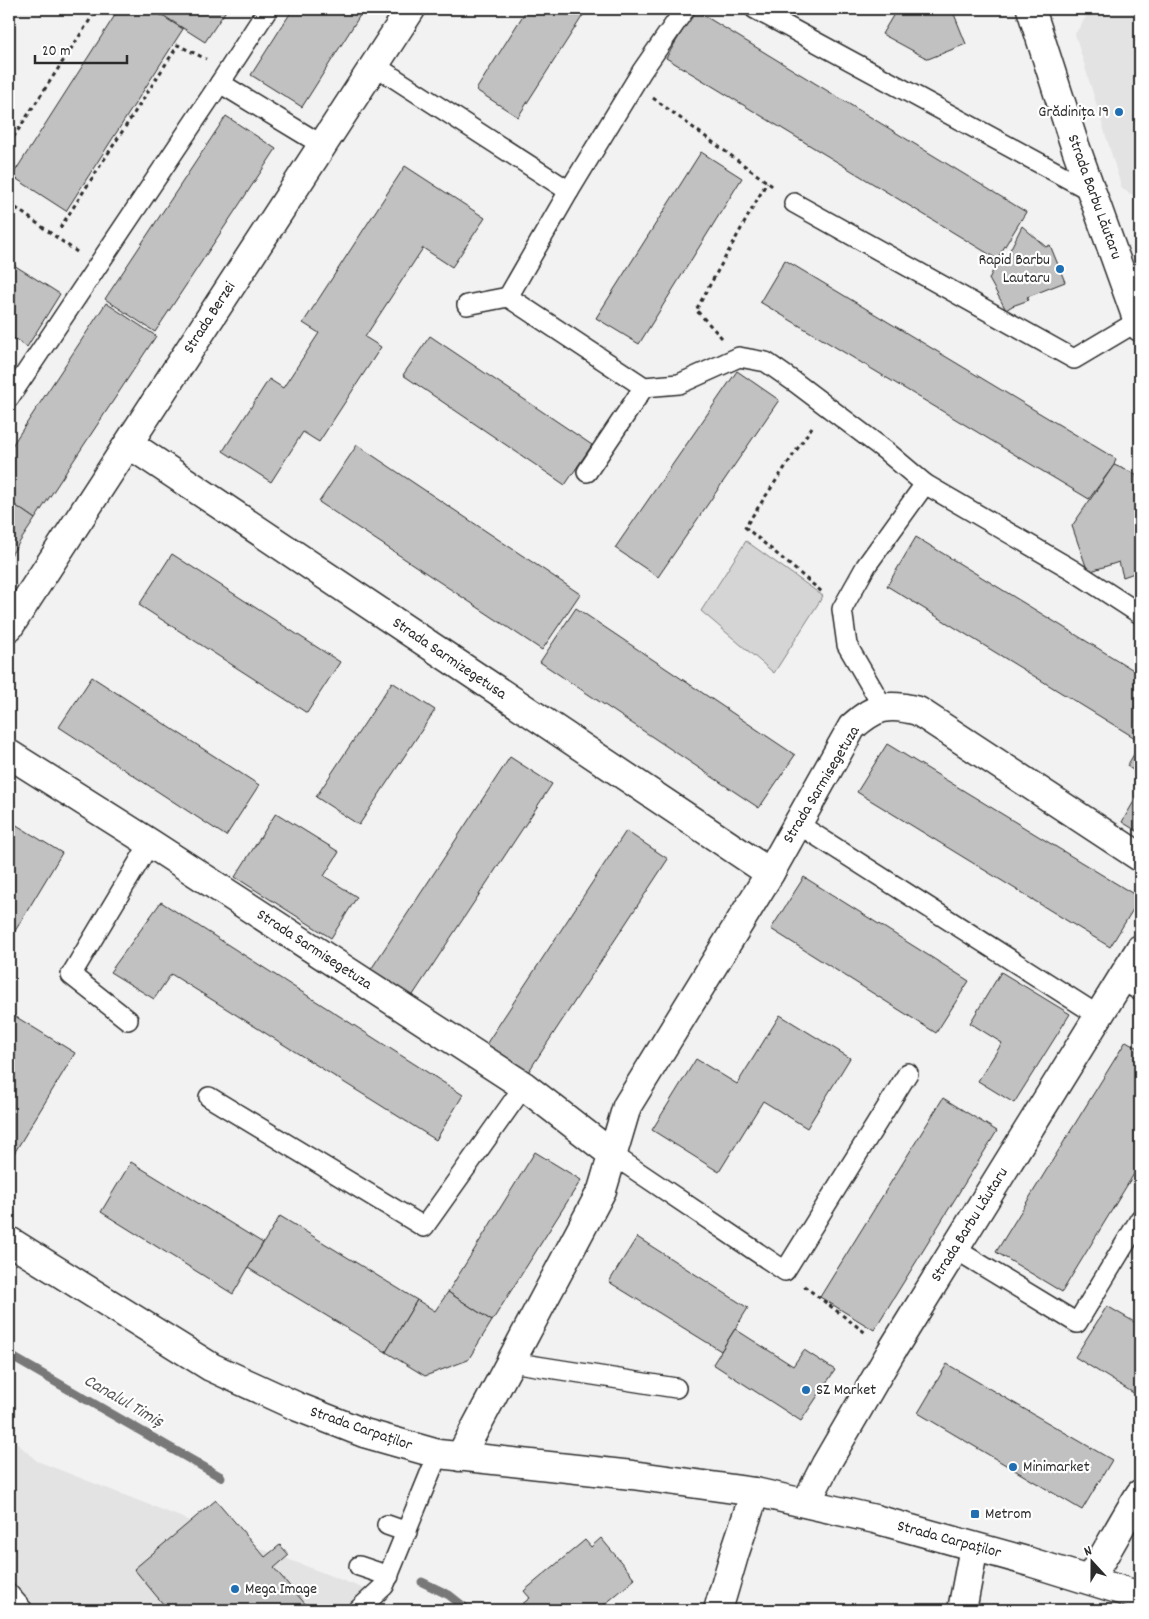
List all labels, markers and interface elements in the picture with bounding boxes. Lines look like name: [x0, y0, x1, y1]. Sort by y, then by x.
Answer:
scale bar: [35, 32, 128, 64]
text: 20 m: [42, 41, 70, 63]
place label: Grădinița 19: [1038, 101, 1109, 124]
marker: Grădinița 19: [1113, 106, 1125, 118]
street label: Strada Barbu Lăutaru: [1061, 131, 1127, 263]
place label: Rapid Barbu Lautaru: [978, 249, 1050, 290]
marker: Rapid Barbu Lautaru: [1054, 263, 1066, 275]
street label: Strada Berzei: [178, 277, 242, 359]
street label: Strada Sarmizegetusa: [387, 612, 511, 706]
street label: Strada Sarmisegetuza: [778, 721, 867, 848]
street label: Strada Sarmisegetuza: [252, 904, 377, 996]
street label: Strada Barbu Lăutaru: [925, 1163, 1015, 1287]
water label: Canalul Timiș: [79, 1369, 168, 1435]
place label: SZ Market: [816, 1379, 876, 1402]
marker: SZ Market: [800, 1384, 812, 1396]
street label: Strada Carpaților: [307, 1401, 415, 1457]
place label: Minimarket: [1023, 1456, 1090, 1479]
marker: Minimarket: [1007, 1461, 1019, 1473]
place label: Metrom: [985, 1503, 1031, 1526]
marker: Metrom: [969, 1508, 981, 1520]
street label: Strada Carpaților: [894, 1515, 1004, 1565]
north arrow: [1066, 1536, 1116, 1586]
text: N: [1081, 1541, 1095, 1562]
place label: Mega Image: [245, 1578, 317, 1601]
marker: Mega Image: [229, 1583, 241, 1595]

